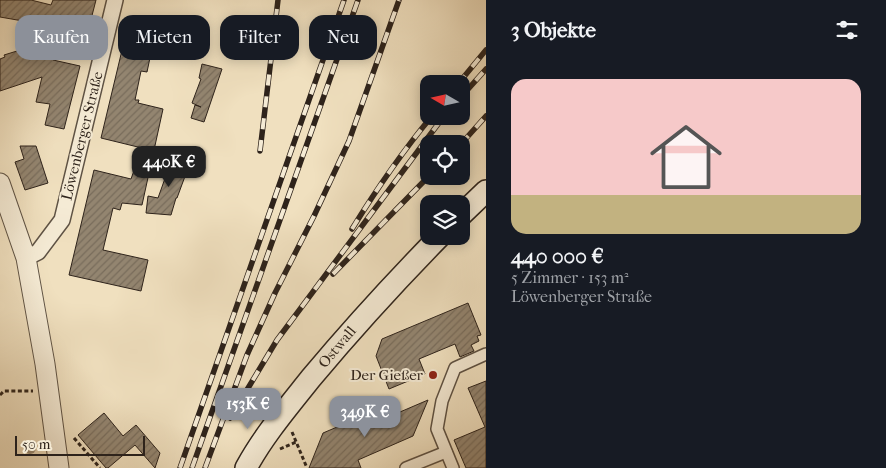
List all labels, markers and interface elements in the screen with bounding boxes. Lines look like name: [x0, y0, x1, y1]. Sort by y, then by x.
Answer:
chip: Kaufen: [15, 15, 108, 60]
chip: Mieten: [118, 15, 210, 60]
chip: Filter: [220, 15, 299, 60]
chip: Neu: [309, 15, 377, 60]
icon: filters: [833, 16, 861, 44]
text: 3 Objekte: [511, 18, 596, 42]
street label: Löwenberger Straße: [57, 69, 107, 202]
north arrow: [420, 75, 470, 125]
map controls: [420, 75, 470, 245]
icon: home: [641, 112, 731, 202]
button: locate: [420, 135, 470, 185]
pin: 440K €: [128, 146, 210, 188]
text: 440K €: [143, 152, 195, 171]
button: layers: [420, 195, 470, 245]
text: 440 000 €: [511, 244, 604, 268]
text: 5 Zimmer · 153 m²: [511, 268, 629, 287]
text: Löwenberger Straße: [511, 287, 652, 306]
street label: Ostwall: [314, 322, 360, 372]
place label: Der Gießer: [350, 366, 424, 384]
marker: Der Gießer: [427, 369, 439, 381]
pin: 153K €: [207, 388, 289, 430]
text: 153K €: [226, 394, 270, 413]
pin: 349K €: [324, 396, 406, 438]
text: 349K €: [341, 402, 389, 421]
scale bar: [15, 433, 145, 456]
text: 50 m: [22, 436, 50, 453]

